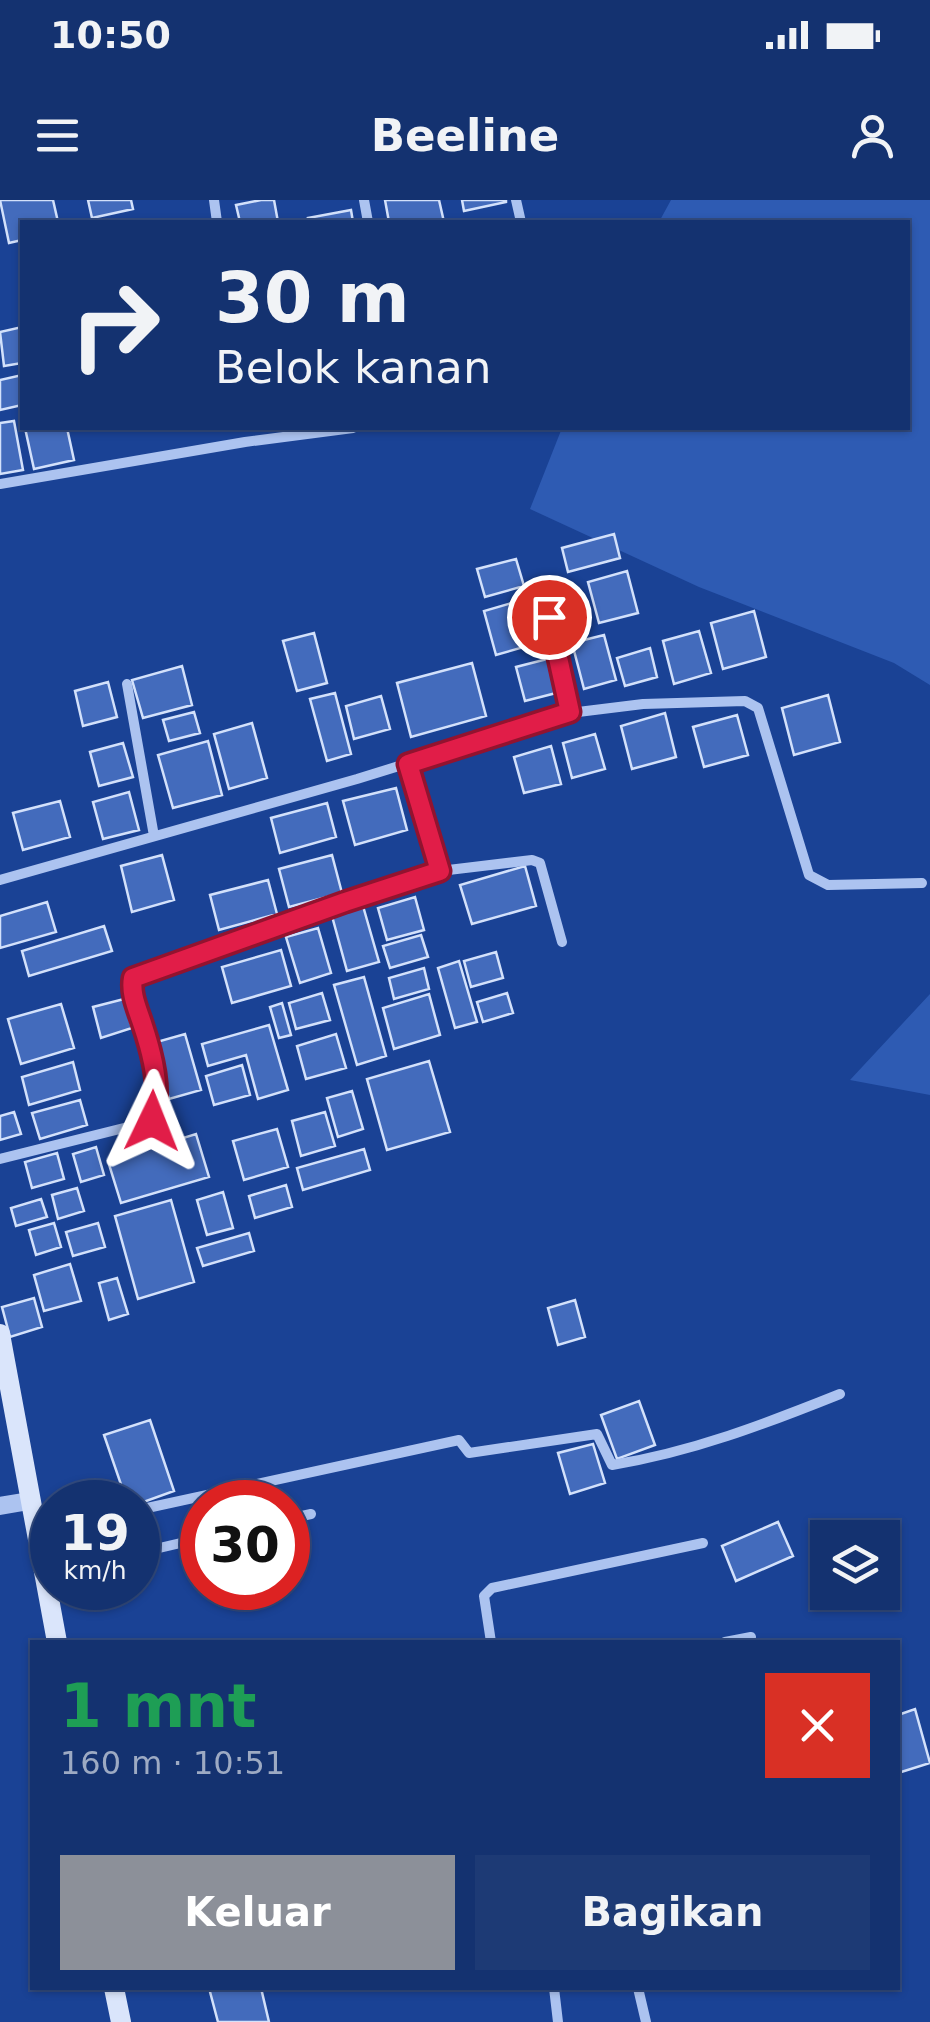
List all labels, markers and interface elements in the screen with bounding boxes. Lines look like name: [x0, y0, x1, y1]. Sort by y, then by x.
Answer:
text: 10:50: [50, 13, 171, 57]
icon: menu: [30, 108, 85, 163]
icon: person: [845, 108, 900, 163]
text: Beeline: [371, 109, 559, 162]
text: 30 m: [215, 257, 410, 339]
icon: right: [50, 260, 180, 390]
text: Belok kanan: [215, 341, 491, 394]
pin: [507, 575, 592, 660]
icon: arrive: [522, 590, 577, 645]
position arrow: [100, 1069, 204, 1173]
speed limit sign: 30: [180, 1480, 310, 1610]
text: 19: [60, 1504, 130, 1562]
map controls: [810, 1520, 900, 1610]
button: layers: [810, 1520, 900, 1610]
text: km/h: [63, 1556, 127, 1585]
text: 1 mnt: [60, 1671, 257, 1741]
button: close: [765, 1673, 870, 1778]
text: 160 m · 10:51: [60, 1744, 285, 1782]
button: Keluar: [60, 1855, 455, 1970]
button: Bagikan: [475, 1855, 870, 1970]

